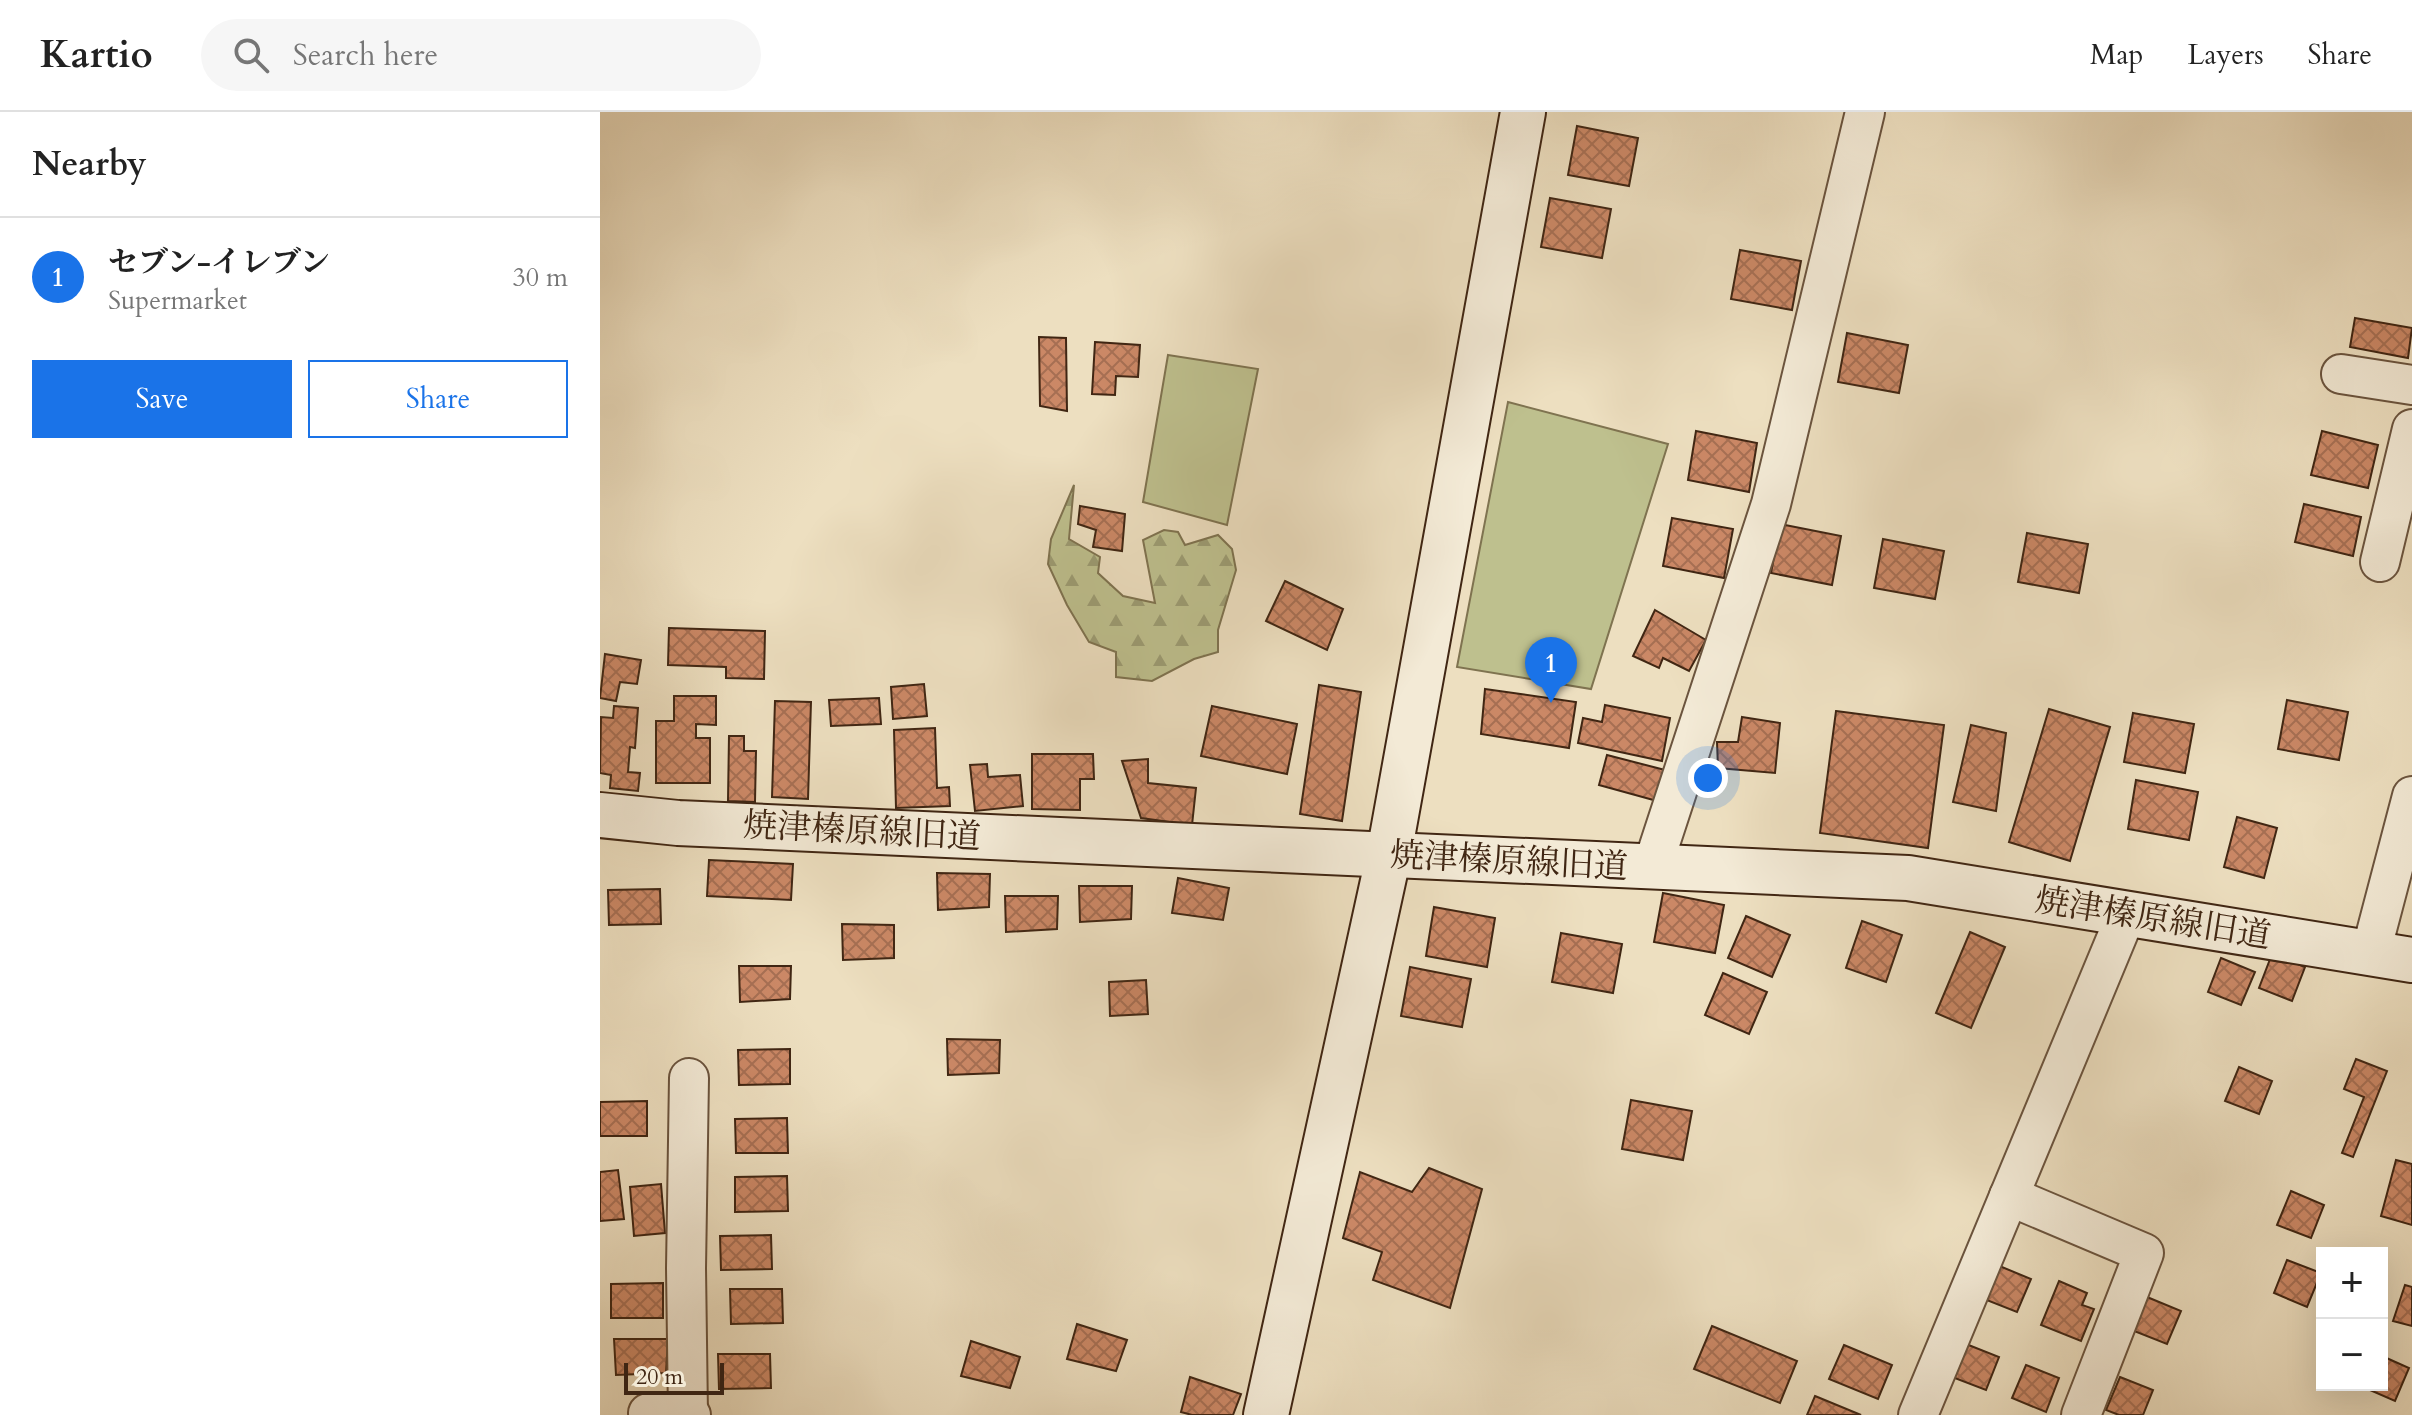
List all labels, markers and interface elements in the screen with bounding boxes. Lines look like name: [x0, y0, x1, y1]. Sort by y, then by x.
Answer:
search box: [201, 19, 761, 91]
text: Kartio: [40, 29, 153, 81]
icon: search: [229, 33, 273, 77]
text: Search here: [293, 35, 438, 76]
text: Map: [2090, 36, 2143, 74]
text: Layers: [2187, 36, 2264, 74]
text: Share: [2308, 36, 2372, 74]
text: Nearby: [32, 141, 147, 187]
text: セブン-イレブン: [108, 242, 330, 283]
text: 1: [51, 260, 65, 295]
text: 30 m: [512, 260, 568, 295]
text: Supermarket: [108, 283, 247, 318]
button: Save: [32, 360, 292, 438]
button: Share: [308, 360, 568, 438]
pin: 1: [1525, 637, 1577, 703]
your location: [1688, 758, 1728, 798]
street label: 焼津榛原線旧道: [742, 802, 982, 860]
street label: 焼津榛原線旧道: [1389, 832, 1629, 890]
street label: 焼津榛原線旧道: [2032, 877, 2274, 959]
map controls: [2316, 1247, 2388, 1391]
button: +: [2316, 1247, 2388, 1319]
button: −: [2316, 1319, 2388, 1391]
scale bar: [624, 1359, 724, 1395]
text: 20 m: [636, 1362, 683, 1392]

